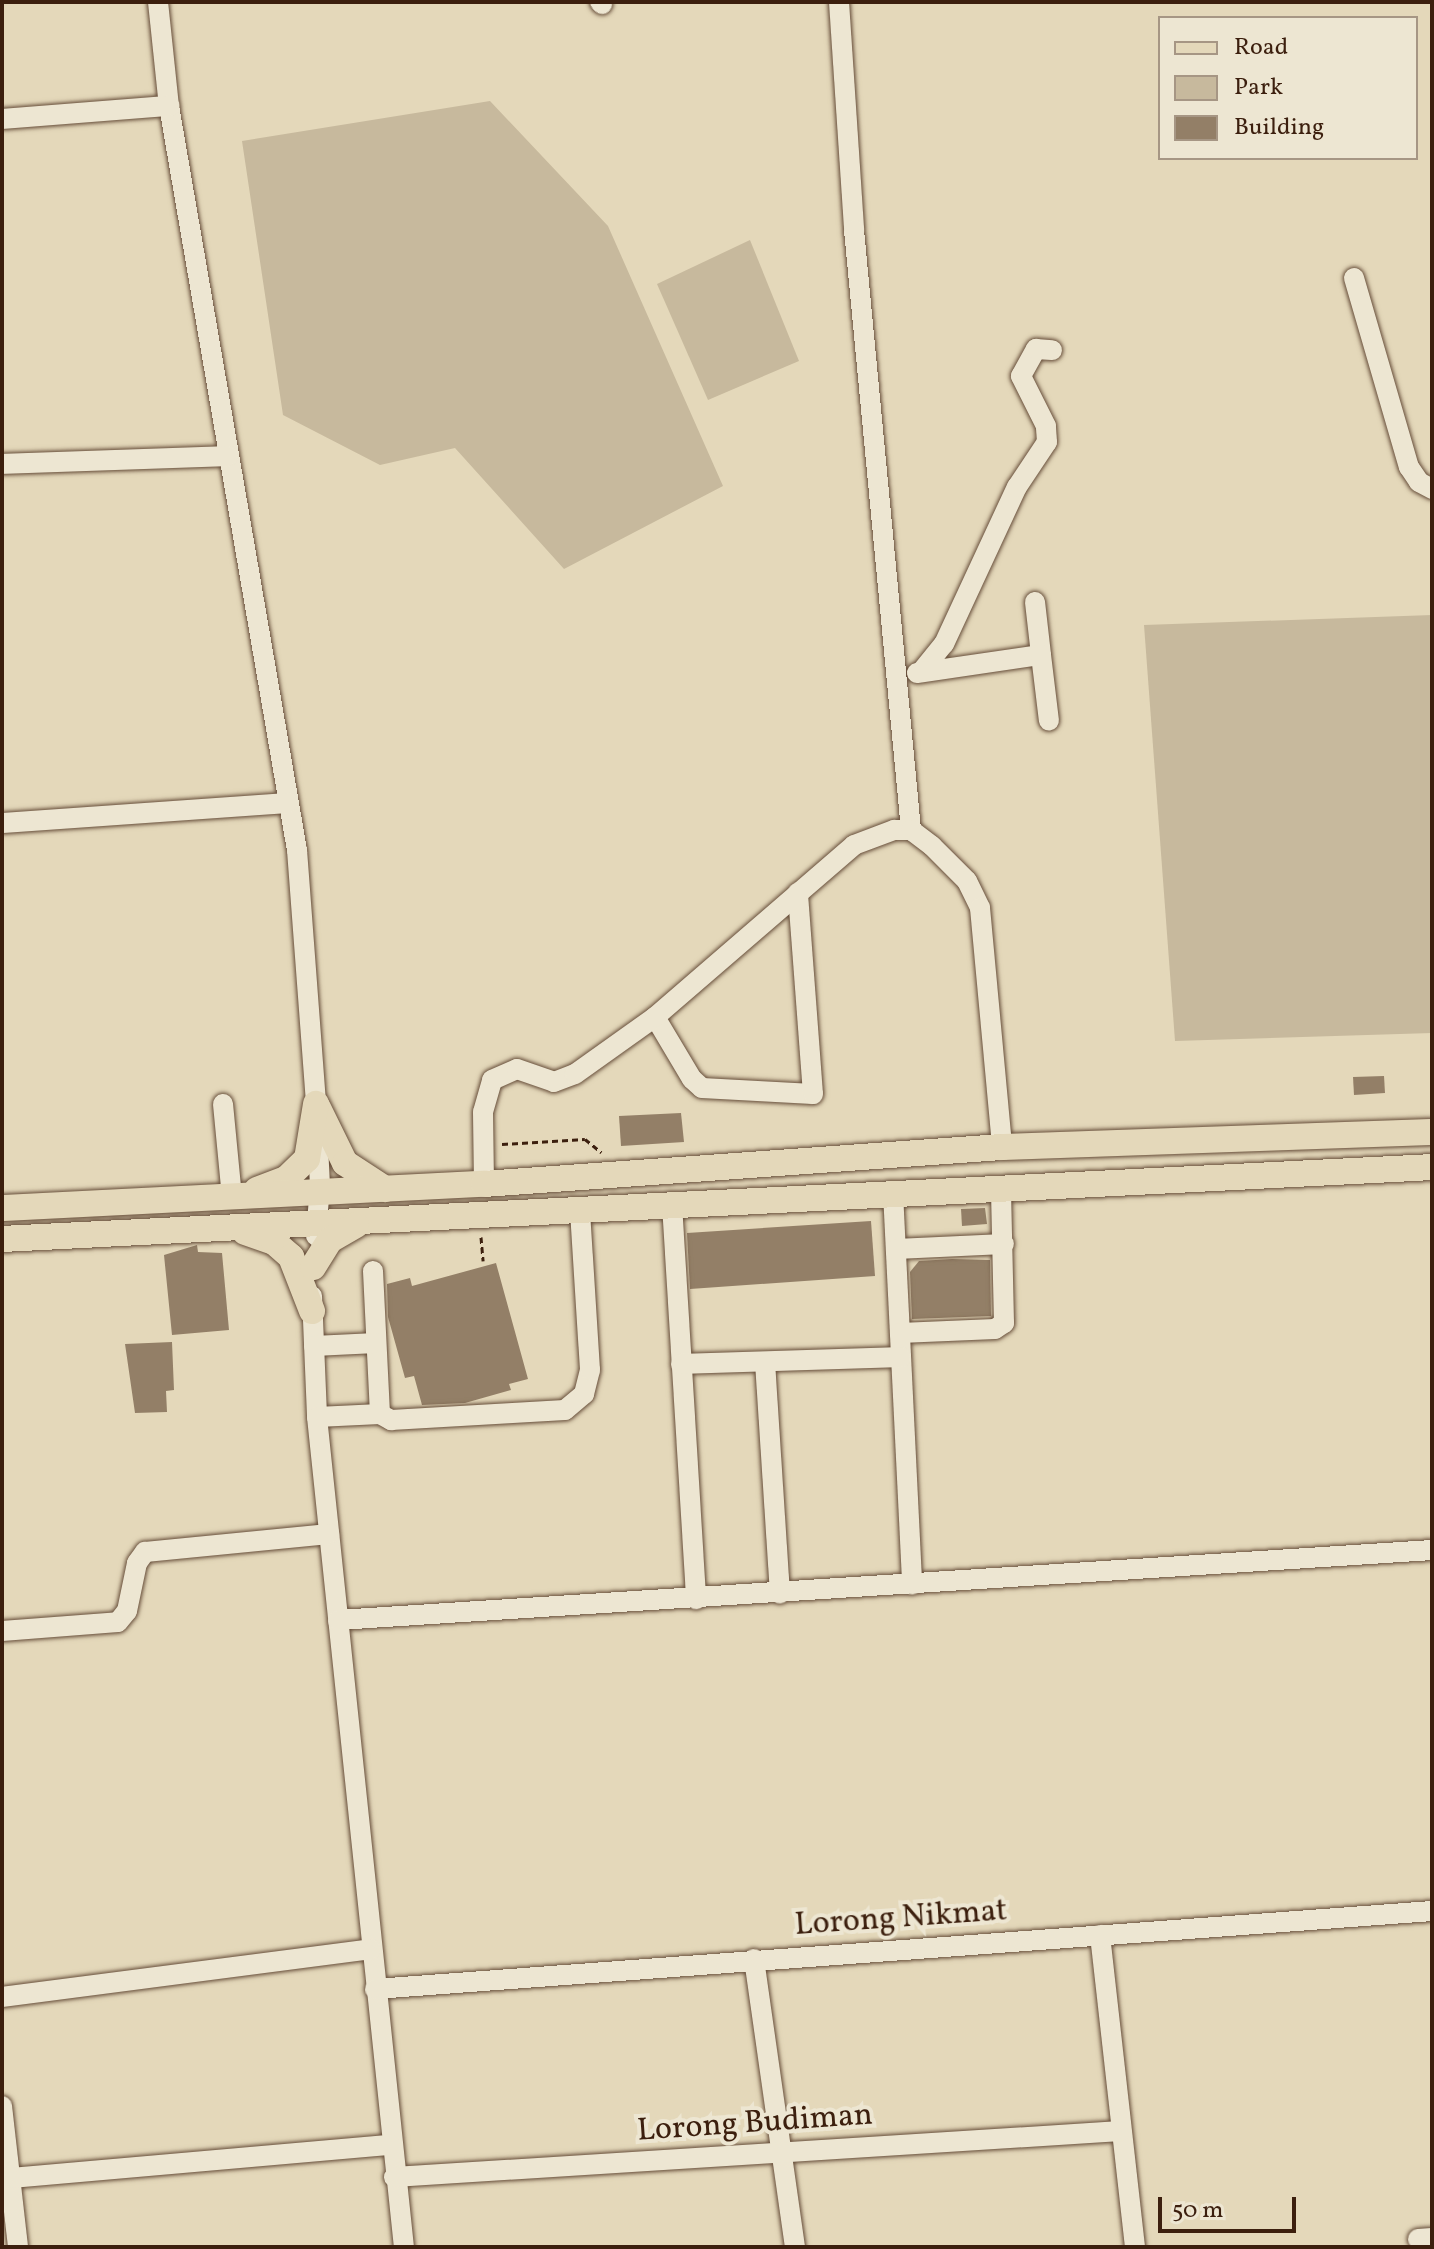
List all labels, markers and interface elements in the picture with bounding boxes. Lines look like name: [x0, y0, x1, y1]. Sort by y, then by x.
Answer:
legend: [1158, 16, 1418, 160]
text: Road: [1234, 31, 1288, 65]
text: Park: [1234, 71, 1283, 105]
text: Building: [1234, 111, 1324, 145]
street label: Lorong Nikmat: [793, 1892, 1009, 1946]
street label: Lorong Budiman: [636, 2097, 874, 2151]
scale bar: [1162, 2181, 1300, 2231]
text: 50 m: [1172, 2194, 1224, 2228]

